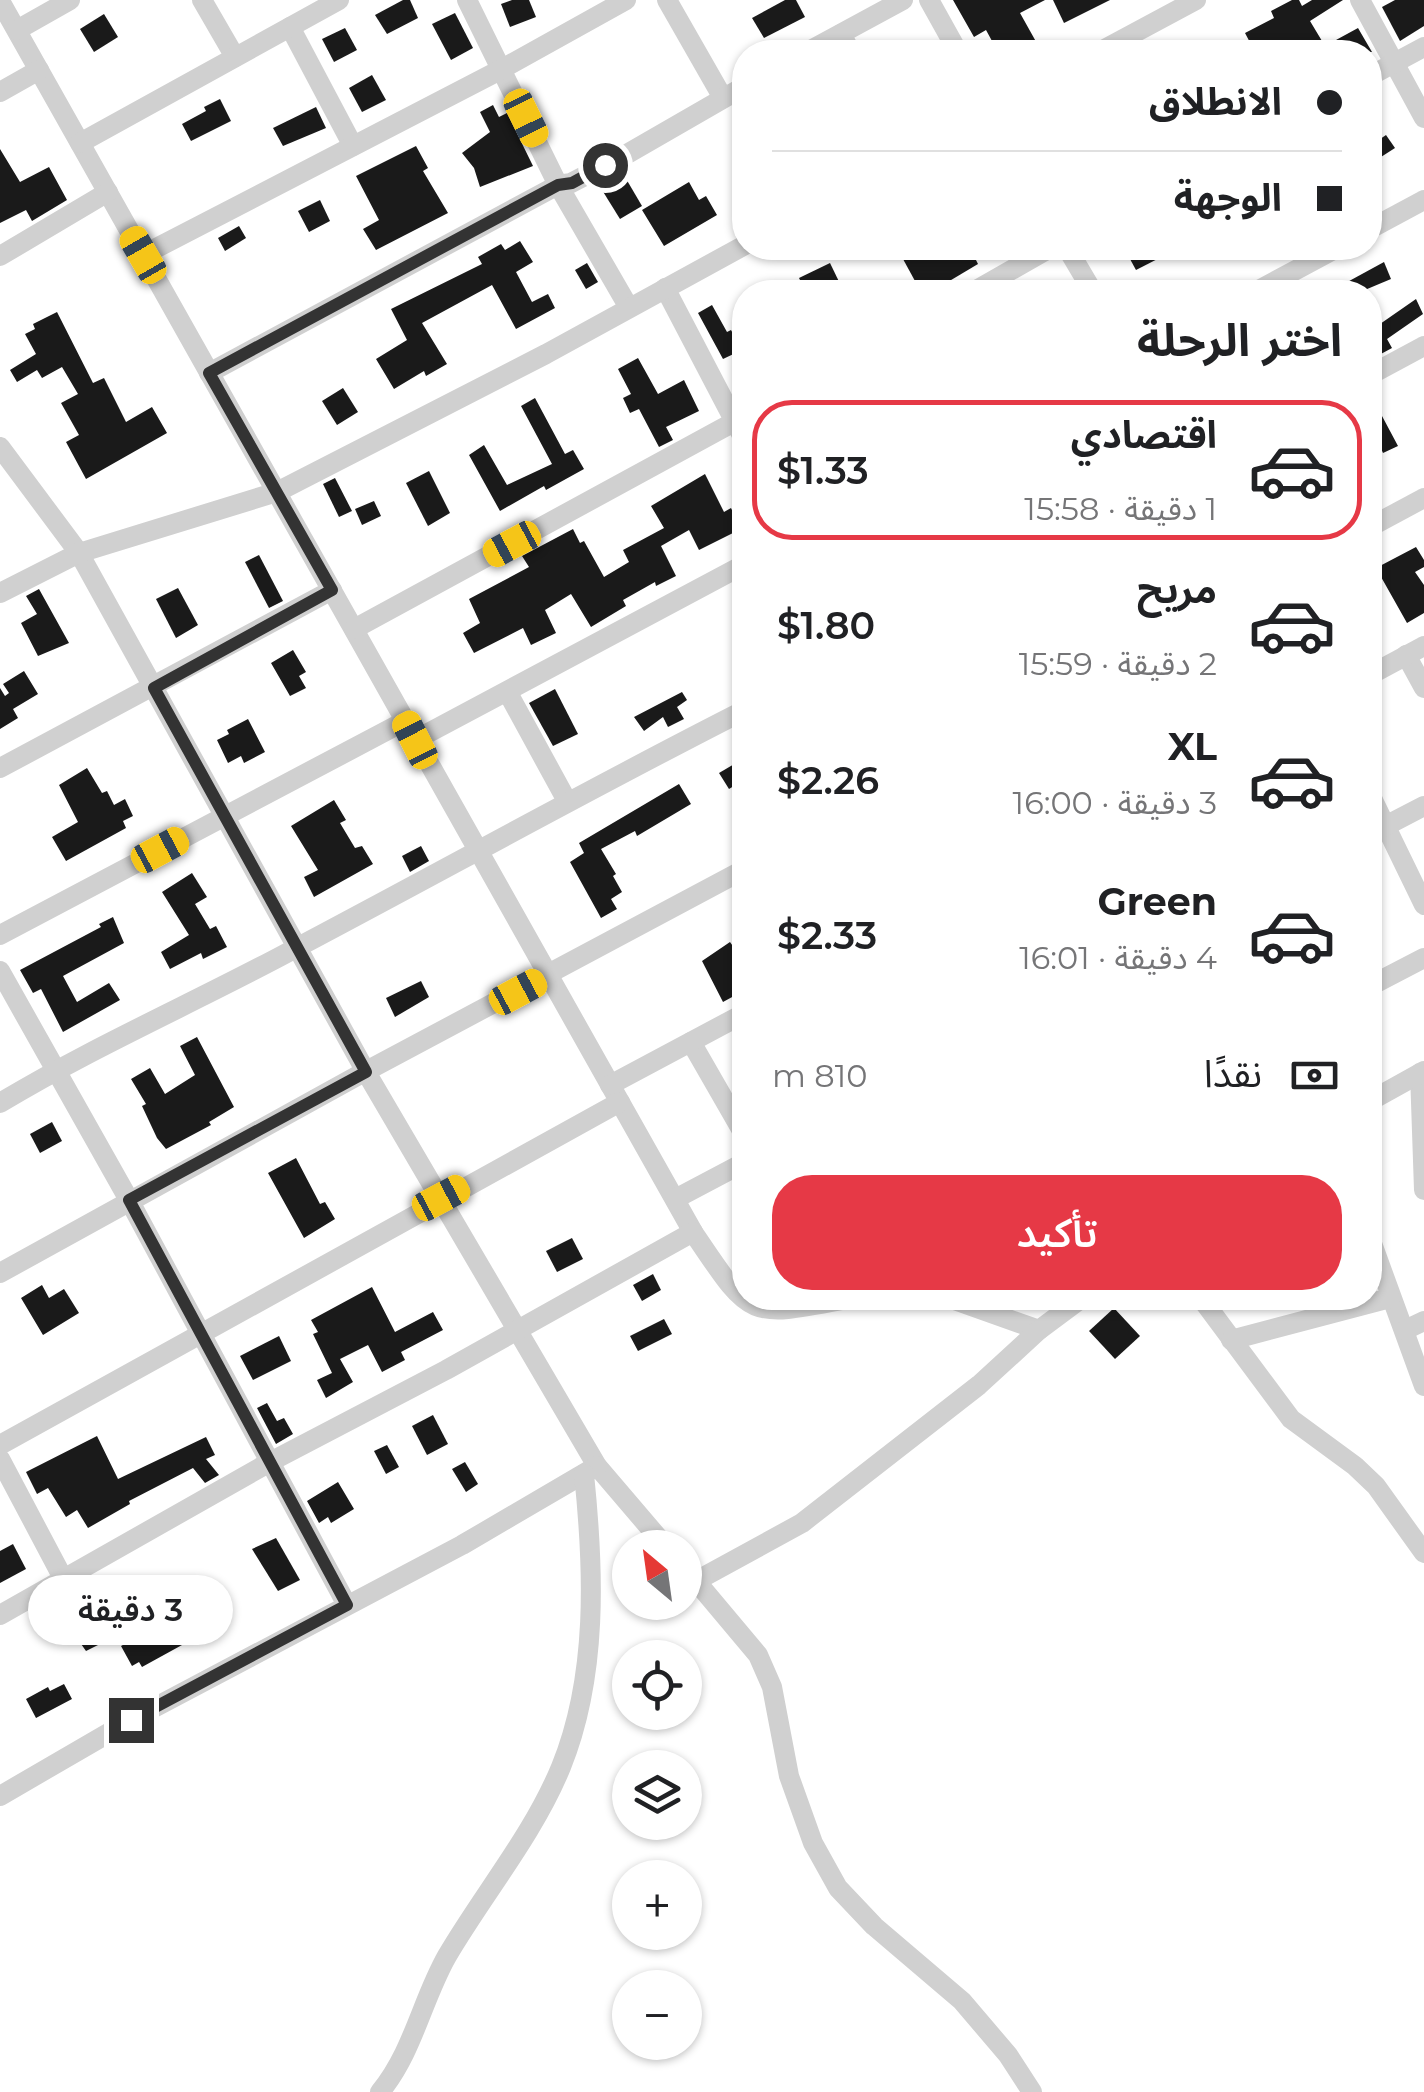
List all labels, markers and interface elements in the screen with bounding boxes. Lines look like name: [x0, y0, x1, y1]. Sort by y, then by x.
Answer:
text: الانطلاق: [1149, 78, 1282, 125]
car: [499, 84, 553, 152]
route start: [583, 143, 628, 188]
text: الوجهة: [1174, 174, 1282, 221]
car: [115, 222, 171, 288]
text: اختر الرحلة: [1137, 312, 1342, 367]
text: اقتصادي: [1071, 411, 1217, 458]
icon: car: [1247, 425, 1337, 515]
text: $1.33: [777, 447, 869, 494]
text: 1 دقيقة · 15:58: [1024, 489, 1217, 528]
car: [478, 517, 546, 571]
text: مريح: [1137, 566, 1217, 613]
icon: car: [1247, 580, 1337, 670]
text: $1.80: [777, 602, 875, 649]
text: 2 دقيقة · 15:59: [1019, 644, 1217, 683]
car: [388, 706, 442, 774]
text: XL: [1168, 723, 1217, 770]
icon: car: [1247, 735, 1337, 825]
text: $2.26: [777, 757, 879, 804]
text: 3 دقيقة · 16:00: [1013, 783, 1217, 822]
car: [126, 823, 194, 877]
text: Green: [1097, 878, 1217, 925]
icon: car: [1247, 890, 1337, 980]
text: $2.33: [777, 912, 877, 959]
text: 4 دقيقة · 16:01: [1019, 938, 1217, 977]
car: [484, 965, 552, 1019]
icon: cash: [1287, 1048, 1342, 1103]
text: نقدًا: [1204, 1050, 1262, 1097]
text: 810 m: [772, 1056, 868, 1095]
car: [407, 1171, 475, 1225]
button: تأكيد: [772, 1175, 1342, 1290]
north arrow: [612, 1530, 702, 1620]
map controls: [612, 1530, 702, 2060]
callout: 3 دقيقة: [28, 1575, 234, 1645]
text: 3 دقيقة: [78, 1590, 183, 1629]
button: locate: [612, 1640, 702, 1730]
route end: [109, 1698, 154, 1743]
button: layers: [612, 1750, 702, 1840]
button: +: [612, 1860, 702, 1950]
button: −: [612, 1970, 702, 2060]

